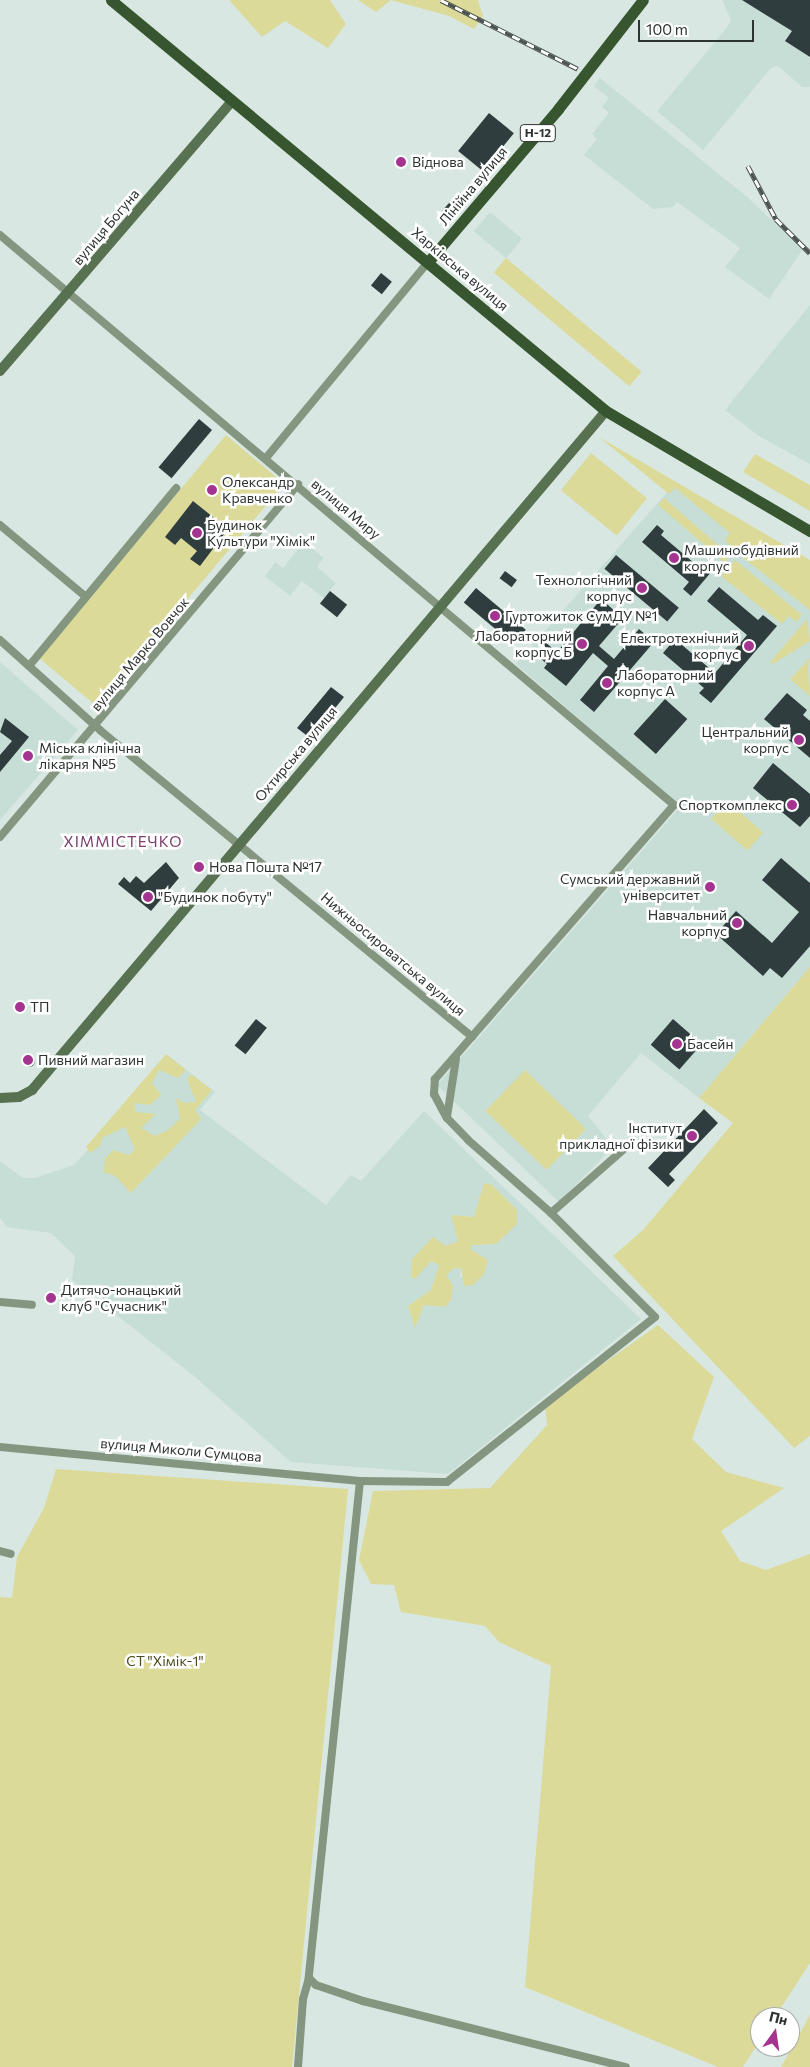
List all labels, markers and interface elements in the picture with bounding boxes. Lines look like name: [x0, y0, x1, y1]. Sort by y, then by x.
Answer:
scale bar: [640, 10, 756, 42]
text: 100 m: [646, 20, 688, 38]
road number: Н-12: [519, 124, 557, 142]
street label: Лінійна вулиця: [435, 143, 511, 229]
place label: Віднова: [412, 154, 464, 170]
marker: Віднова: [394, 155, 408, 169]
street label: вулиця Богуна: [69, 186, 143, 268]
street label: Харківська вулиця: [408, 224, 512, 314]
place label: Олександр Кравченко: [222, 474, 294, 507]
street label: вулиця Миру: [308, 475, 384, 543]
marker: Олександр Кравченко: [206, 484, 218, 496]
place label: Будинок Культури "Хімік": [207, 517, 315, 550]
marker: Будинок Культури "Хімік": [191, 527, 203, 539]
place label: Машинобудівний корпус: [684, 542, 799, 574]
marker: Машинобудівний корпус: [668, 552, 680, 564]
place label: Технологічний корпус: [535, 572, 632, 604]
marker: Технологічний корпус: [636, 582, 648, 594]
street label: вулиця Марко Вовчок: [87, 594, 193, 714]
place label: Гуртожиток СумДУ №1: [505, 608, 657, 624]
marker: Гуртожиток СумДУ №1: [489, 610, 501, 622]
place label: Лабораторний корпус Б: [475, 628, 572, 660]
place label: Електротехнічний корпус: [620, 630, 739, 662]
marker: Лабораторний корпус Б: [576, 638, 588, 650]
marker: Електротехнічний корпус: [743, 640, 755, 652]
place label: Лабораторний корпус А: [617, 667, 714, 700]
marker: Лабораторний корпус А: [601, 677, 613, 689]
street label: Охтирська вулиця: [251, 703, 341, 805]
place label: Центральний корпус: [702, 724, 789, 756]
marker: Центральний корпус: [793, 734, 805, 746]
place label: Міська клінічна лікарня №5: [39, 740, 141, 772]
marker: Міська клінічна лікарня №5: [21, 749, 35, 763]
place label: Спорткомплекс: [678, 797, 782, 813]
marker: Спорткомплекс: [786, 799, 798, 811]
district label: ХІММІСТЕЧКО: [62, 833, 184, 851]
place label: Нова Пошта №17: [209, 859, 322, 875]
marker: Нова Пошта №17: [193, 861, 205, 873]
place label: Сумський державний університет: [560, 871, 700, 904]
marker: Сумський державний університет: [704, 881, 716, 893]
place label: "Будинок побуту": [158, 889, 272, 905]
street label: Нижньосироватська вулиця: [317, 889, 469, 1019]
marker: "Будинок побуту": [142, 891, 154, 903]
place label: Навчальний корпус: [648, 907, 727, 940]
marker: Навчальний корпус: [731, 917, 743, 929]
place label: ТП: [30, 999, 49, 1015]
marker: ТП: [14, 1001, 26, 1013]
place label: Басейн: [687, 1036, 733, 1052]
marker: Басейн: [671, 1038, 683, 1050]
place label: Пивний магазин: [38, 1052, 144, 1068]
marker: Пивний магазин: [22, 1054, 34, 1066]
place label: Інститут прикладної фізики: [559, 1120, 682, 1152]
marker: Інститут прикладної фізики: [686, 1130, 698, 1142]
place label: Дитячо-юнацький клуб "Сучасник": [61, 1282, 181, 1314]
marker: Дитячо-юнацький клуб "Сучасник": [45, 1292, 57, 1304]
street label: вулиця Миколи Сумцова: [100, 1435, 262, 1465]
park label: СТ "Хімік-1": [126, 1653, 204, 1669]
north arrow: [750, 2007, 800, 2057]
text: Пн: [767, 2007, 790, 2028]

